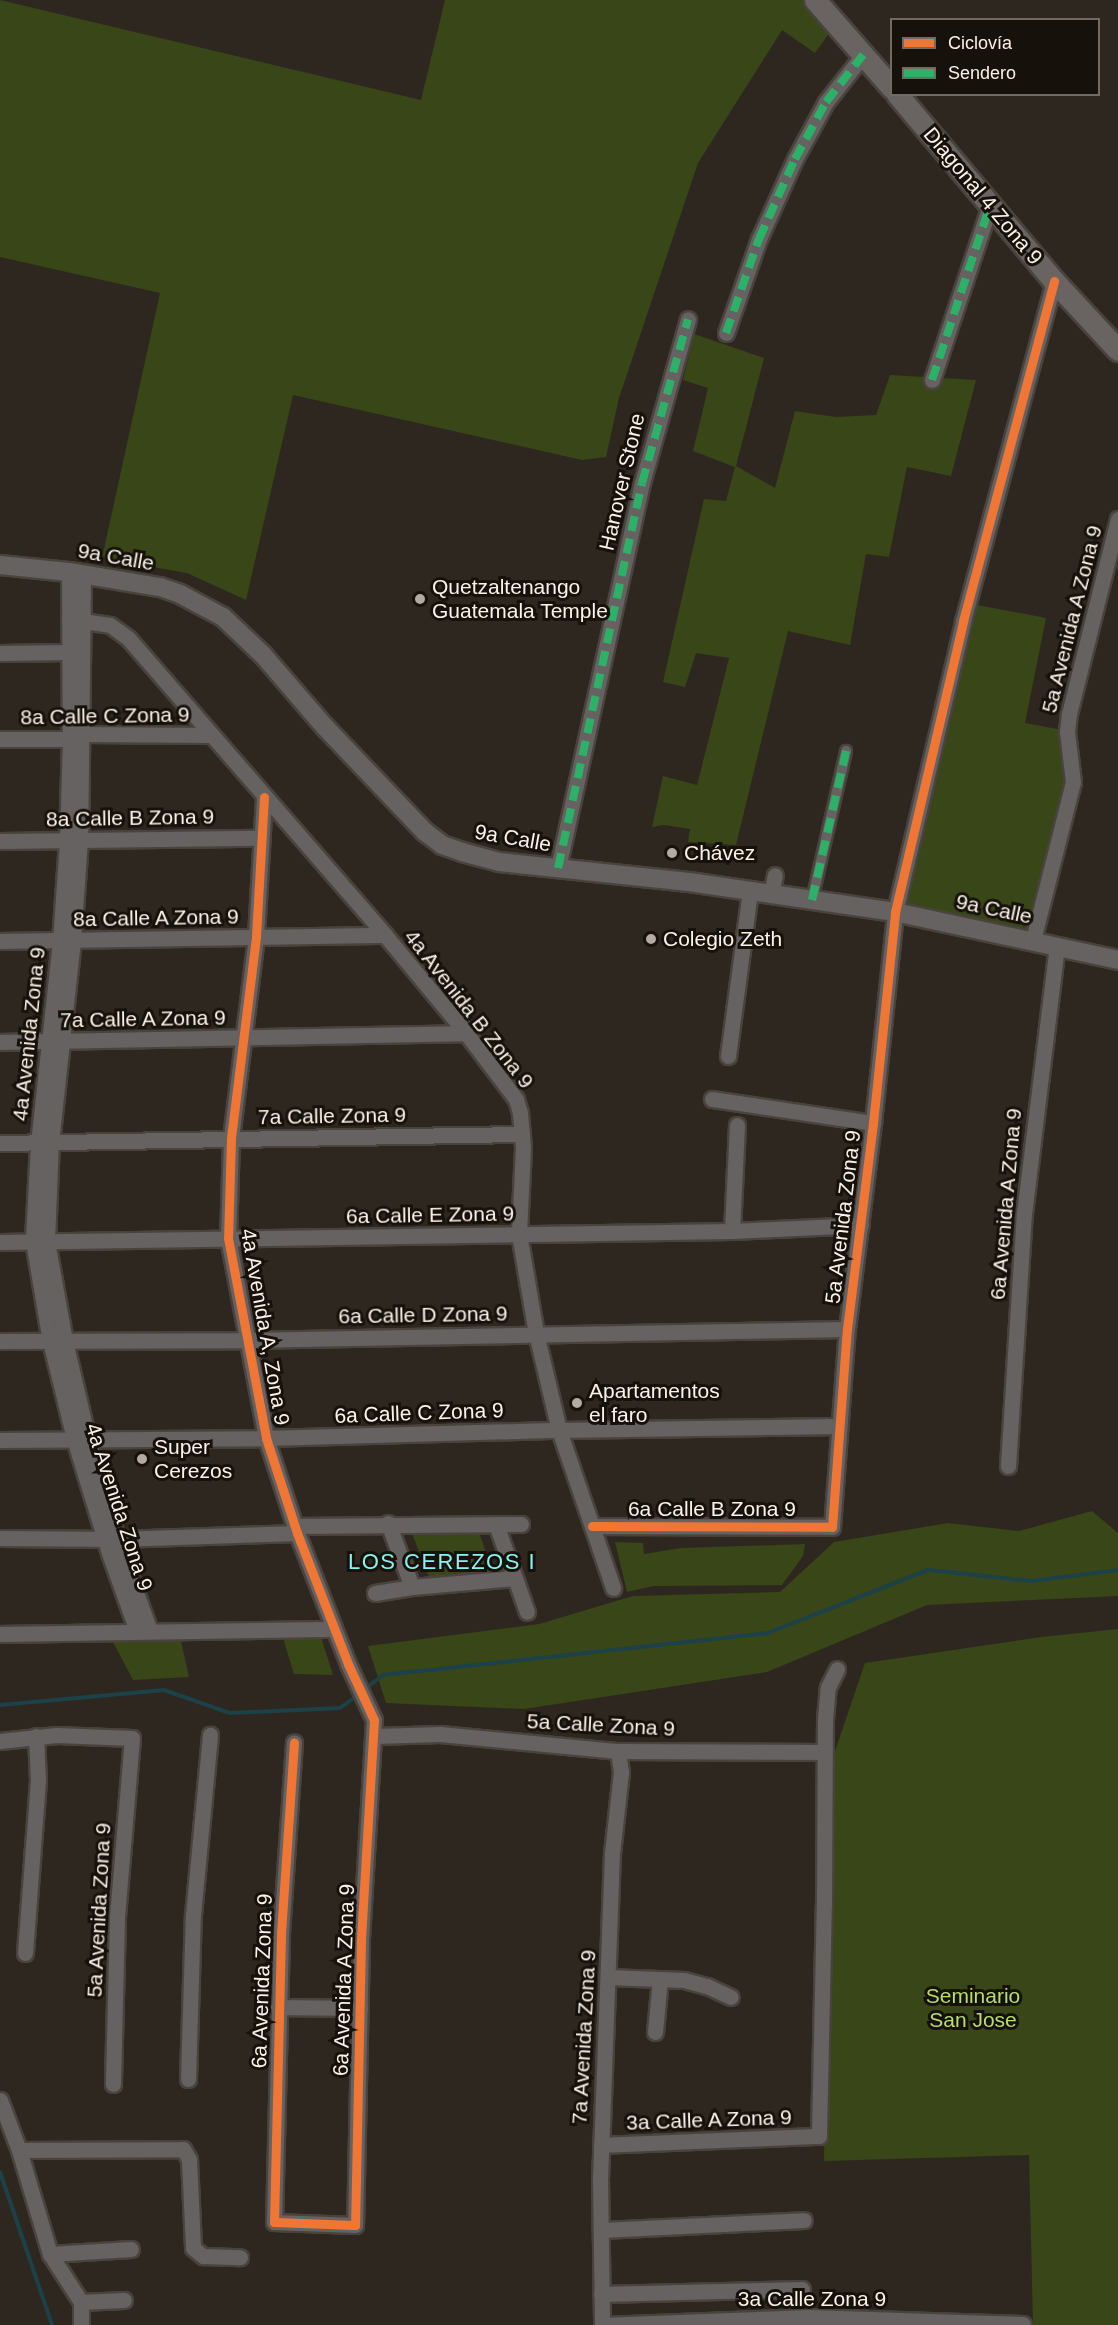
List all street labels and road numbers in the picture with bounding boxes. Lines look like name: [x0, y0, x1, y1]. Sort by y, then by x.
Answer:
street label: Diagonal 4 Zona 9: [918, 122, 1048, 270]
street label: Hanover Stone: [594, 411, 650, 553]
street label: 5a Avenida A Zona 9: [1036, 521, 1108, 717]
street label: 9a Calle: [76, 538, 156, 576]
street label: 8a Calle C Zona 9: [20, 702, 190, 730]
street label: 8a Calle B Zona 9: [46, 804, 214, 832]
street label: 9a Calle: [473, 819, 553, 857]
street label: 9a Calle: [954, 889, 1034, 929]
street label: 8a Calle A Zona 9: [72, 904, 240, 932]
street label: 4a Avenida B Zona 9: [399, 924, 539, 1094]
street label: 4a Avenida Zona 9: [7, 945, 51, 1123]
street label: 7a Calle A Zona 9: [59, 1005, 227, 1033]
street label: 7a Calle Zona 9: [258, 1102, 406, 1130]
street label: 6a Avenida A Zona 9: [985, 1105, 1027, 1303]
street label: 5a Avenida Zona 9: [820, 1128, 866, 1306]
street label: 6a Calle E Zona 9: [346, 1201, 514, 1229]
street label: 4a Avenida A, Zona 9: [235, 1226, 295, 1428]
street label: 6a Calle D Zona 9: [338, 1301, 508, 1329]
street label: 6a Calle C Zona 9: [334, 1397, 504, 1429]
street label: 4a Avenida Zona 9: [80, 1419, 158, 1595]
street label: 6a Calle B Zona 9: [628, 1496, 796, 1522]
street label: 5a Calle Zona 9: [526, 1709, 676, 1741]
street label: 5a Avenida Zona 9: [82, 1822, 116, 1998]
street label: 6a Avenida A Zona 9: [328, 1882, 360, 2078]
street label: 6a Avenida Zona 9: [246, 1893, 278, 2069]
street label: 7a Avenida Zona 9: [567, 1949, 601, 2125]
street label: 3a Calle A Zona 9: [625, 2104, 793, 2136]
street label: 3a Calle Zona 9: [738, 2286, 886, 2312]

